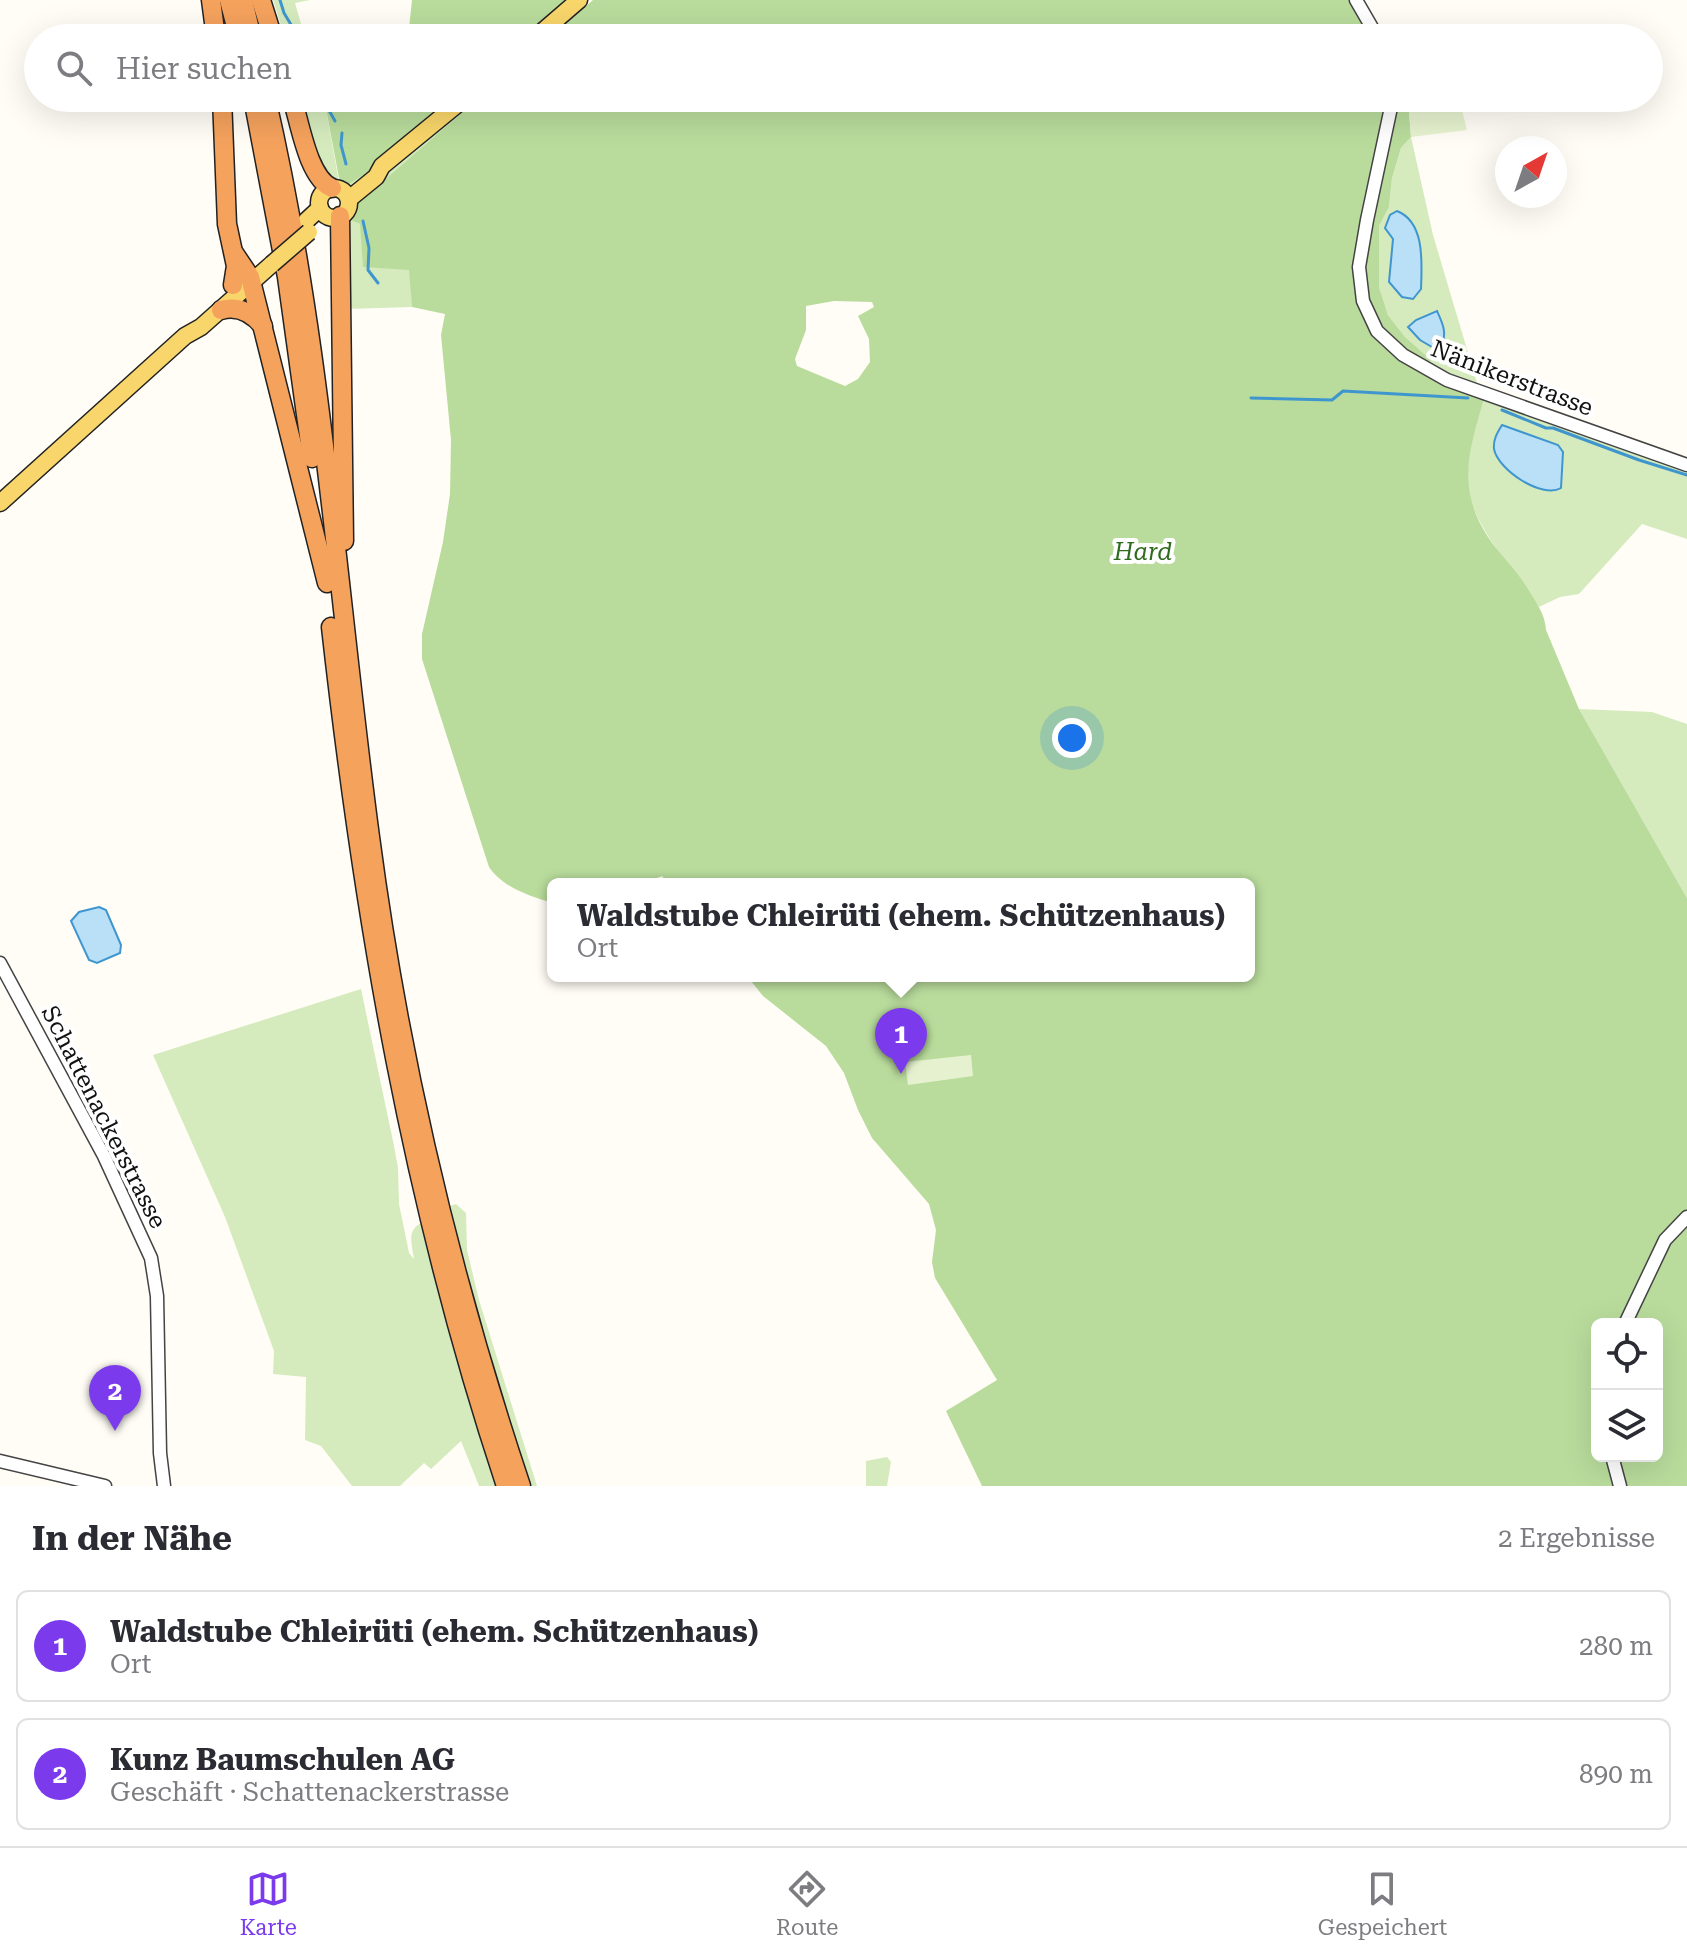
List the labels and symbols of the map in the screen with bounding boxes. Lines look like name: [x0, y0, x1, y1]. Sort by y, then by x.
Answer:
north arrow: [1495, 136, 1567, 208]
street label: Nänikerstrasse: [1427, 334, 1597, 422]
park label: Hard: [1113, 538, 1172, 566]
your location: [1052, 718, 1092, 758]
street label: Schattenackerstrasse: [36, 1001, 172, 1233]
pin: 1: [875, 1008, 927, 1074]
pin: 2: [89, 1365, 141, 1431]

